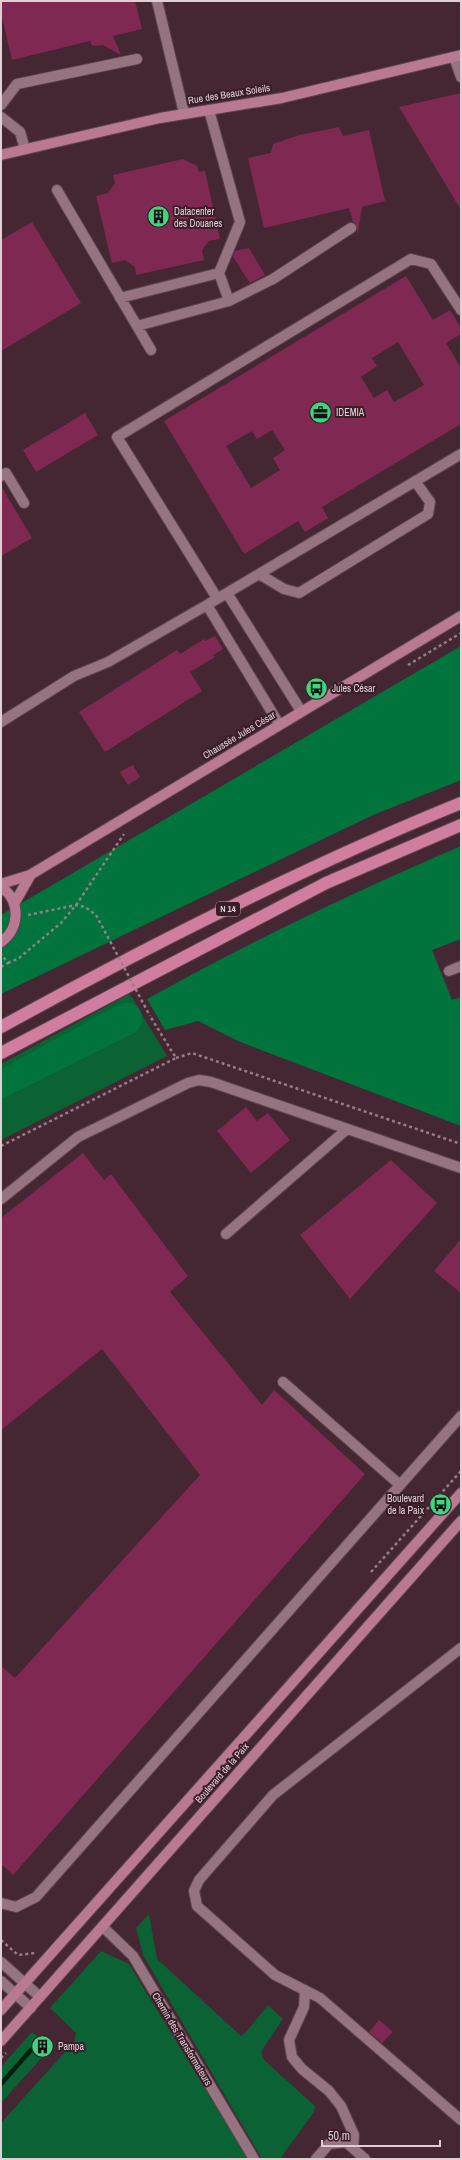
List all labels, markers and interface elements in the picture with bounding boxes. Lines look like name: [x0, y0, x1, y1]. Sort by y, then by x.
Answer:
street label: Rue des Beaux Soleils: [187, 81, 271, 107]
building icon: Datacenter des Douanes: [145, 204, 171, 230]
place label: Datacenter des Douanes: [174, 205, 222, 230]
office icon: IDEMIA: [307, 399, 333, 425]
place label: IDEMIA: [336, 406, 365, 419]
bus stop icon: Jules César: [303, 675, 329, 701]
place label: Jules César: [332, 682, 376, 695]
street label: Chaussée Jules César: [200, 708, 278, 762]
road number: N 14: [216, 902, 240, 916]
bus stop icon: Boulevard de la Paix: [427, 1491, 453, 1517]
place label: Boulevard de la Paix: [387, 1492, 425, 1517]
street label: Boulevard de la Paix: [192, 1740, 252, 1806]
street label: Chemin des Transformateurs: [149, 1990, 215, 2088]
building icon: Pampa: [30, 2033, 56, 2059]
place label: Pampa: [58, 2040, 84, 2053]
scale bar: [322, 2122, 440, 2148]
text: 50 m: [328, 2128, 350, 2144]

